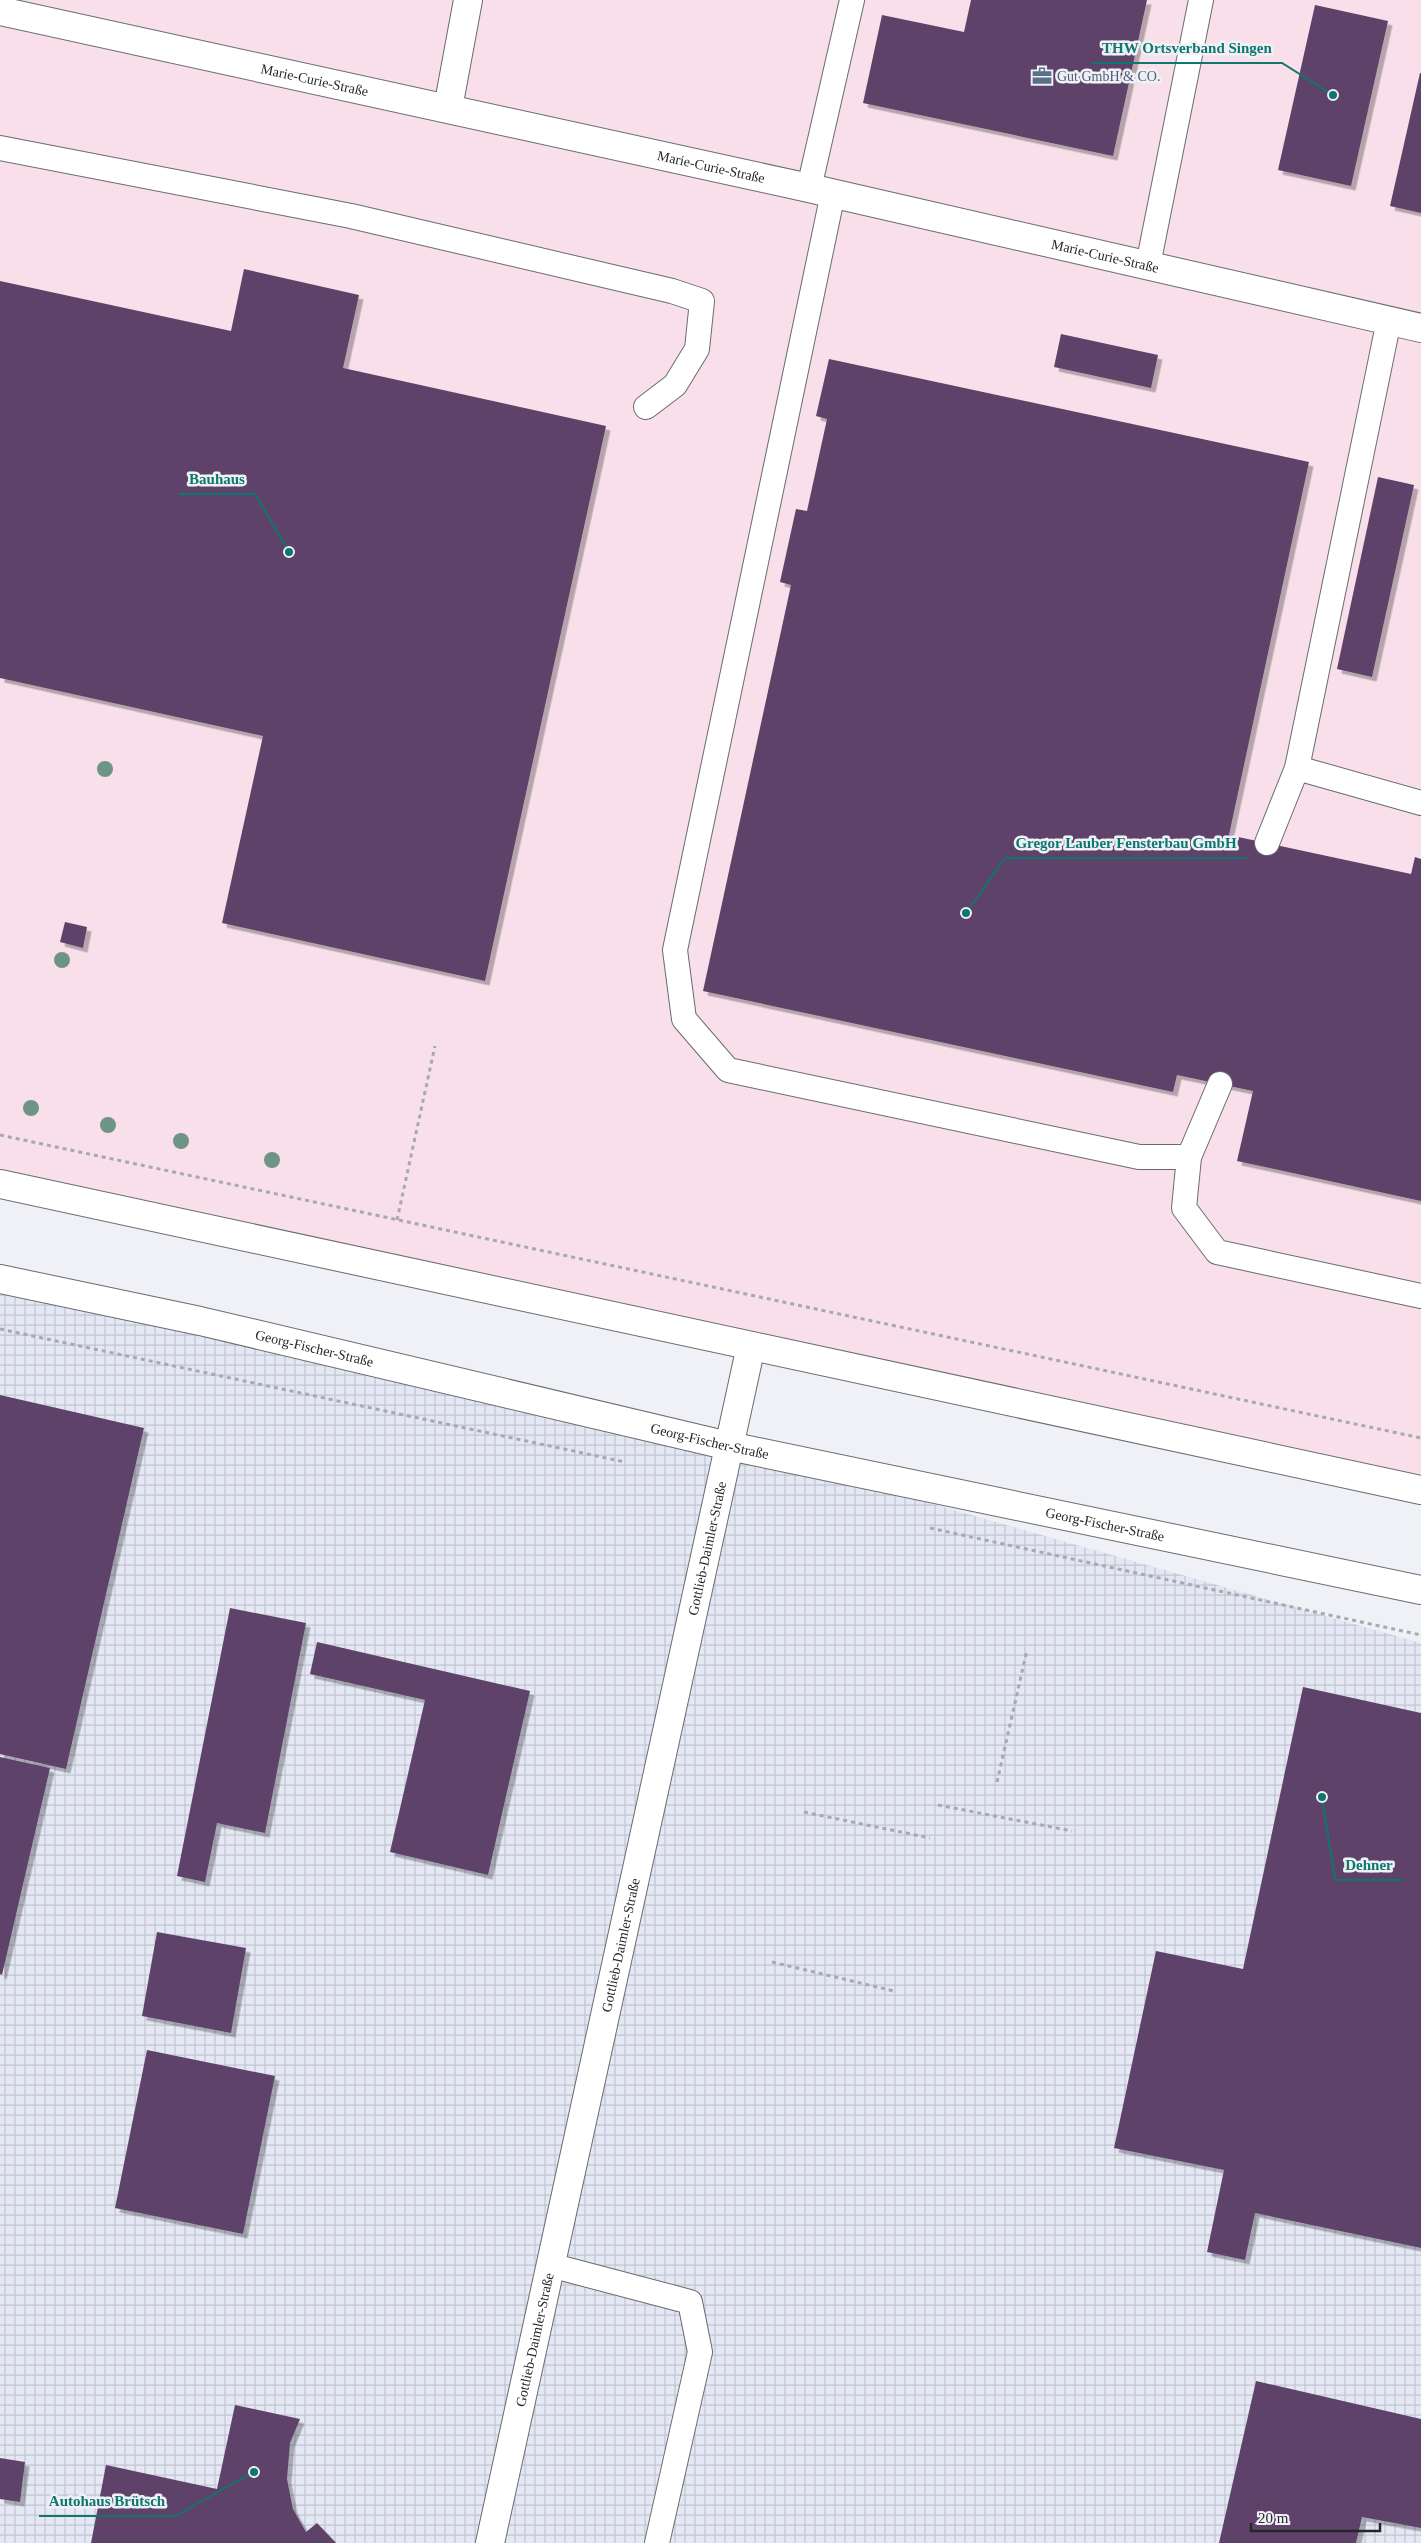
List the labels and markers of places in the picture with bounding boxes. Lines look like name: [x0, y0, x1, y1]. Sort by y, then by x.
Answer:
callout: THW Ortsverband Singen: [1092, 33, 1282, 63]
office icon: Gut GmbH & CO.: [1031, 65, 1053, 87]
place label: Gut GmbH & CO.: [1057, 69, 1160, 84]
callout: Bauhaus: [179, 464, 255, 494]
callout: Gregor Lauber Fensterbau GmbH: [1005, 828, 1247, 858]
callout: Dehner: [1335, 1850, 1403, 1880]
callout: Autohaus Brütsch: [39, 2486, 175, 2516]

